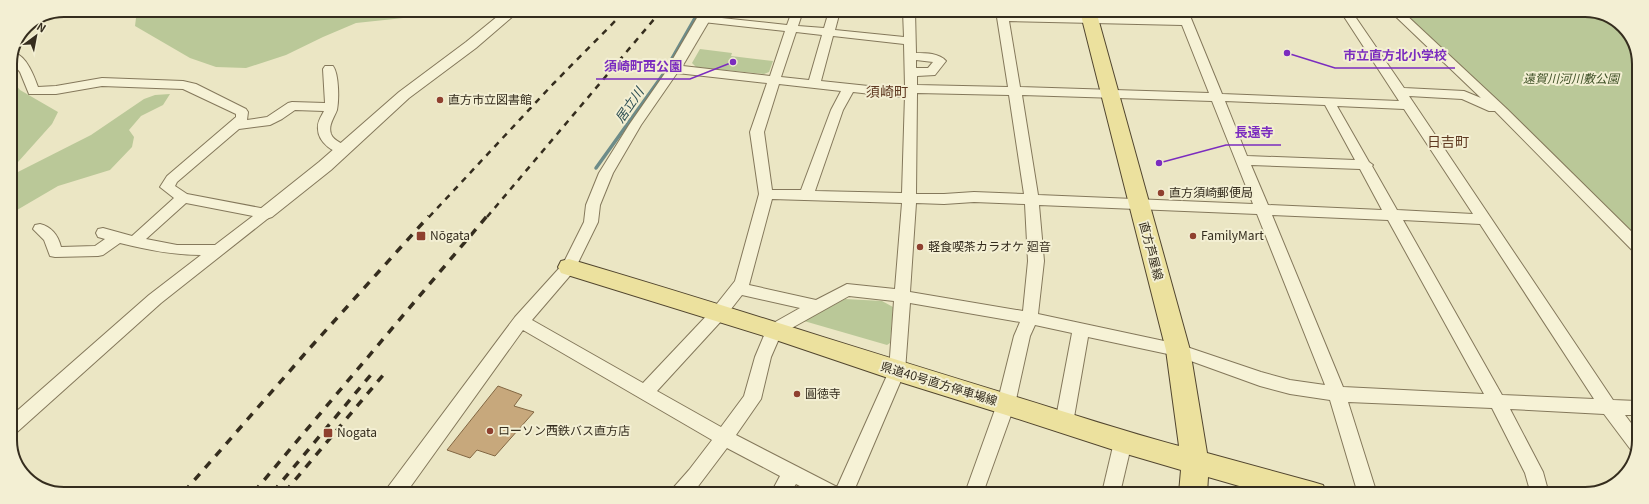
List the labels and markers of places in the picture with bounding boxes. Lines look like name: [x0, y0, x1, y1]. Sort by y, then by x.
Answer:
callout: 市立直方北小学校: [1335, 43, 1455, 68]
callout: 須崎町西公園: [596, 54, 690, 79]
place label: 直方市立図書館: [448, 90, 532, 107]
marker: 直方市立図書館: [435, 95, 445, 105]
callout: 長遠寺: [1226, 120, 1281, 145]
place label: 直方須崎郵便局: [1169, 183, 1253, 200]
marker: 直方須崎郵便局: [1156, 188, 1166, 198]
place label: Nōgata: [430, 226, 470, 243]
place label: FamilyMart: [1201, 226, 1264, 243]
marker: Nōgata: [415, 230, 427, 242]
marker: FamilyMart: [1188, 231, 1198, 241]
place label: 軽食喫茶カラオケ 廻音: [928, 237, 1051, 254]
marker: 軽食喫茶カラオケ 廻音: [915, 242, 925, 252]
place label: 圓徳寺: [805, 384, 841, 401]
marker: 圓徳寺: [792, 389, 802, 399]
place label: ローソン西鉄バス直方店: [498, 421, 630, 438]
place label: Nogata: [337, 423, 377, 440]
marker: ローソン西鉄バス直方店: [485, 426, 495, 436]
marker: Nogata: [322, 427, 334, 439]

